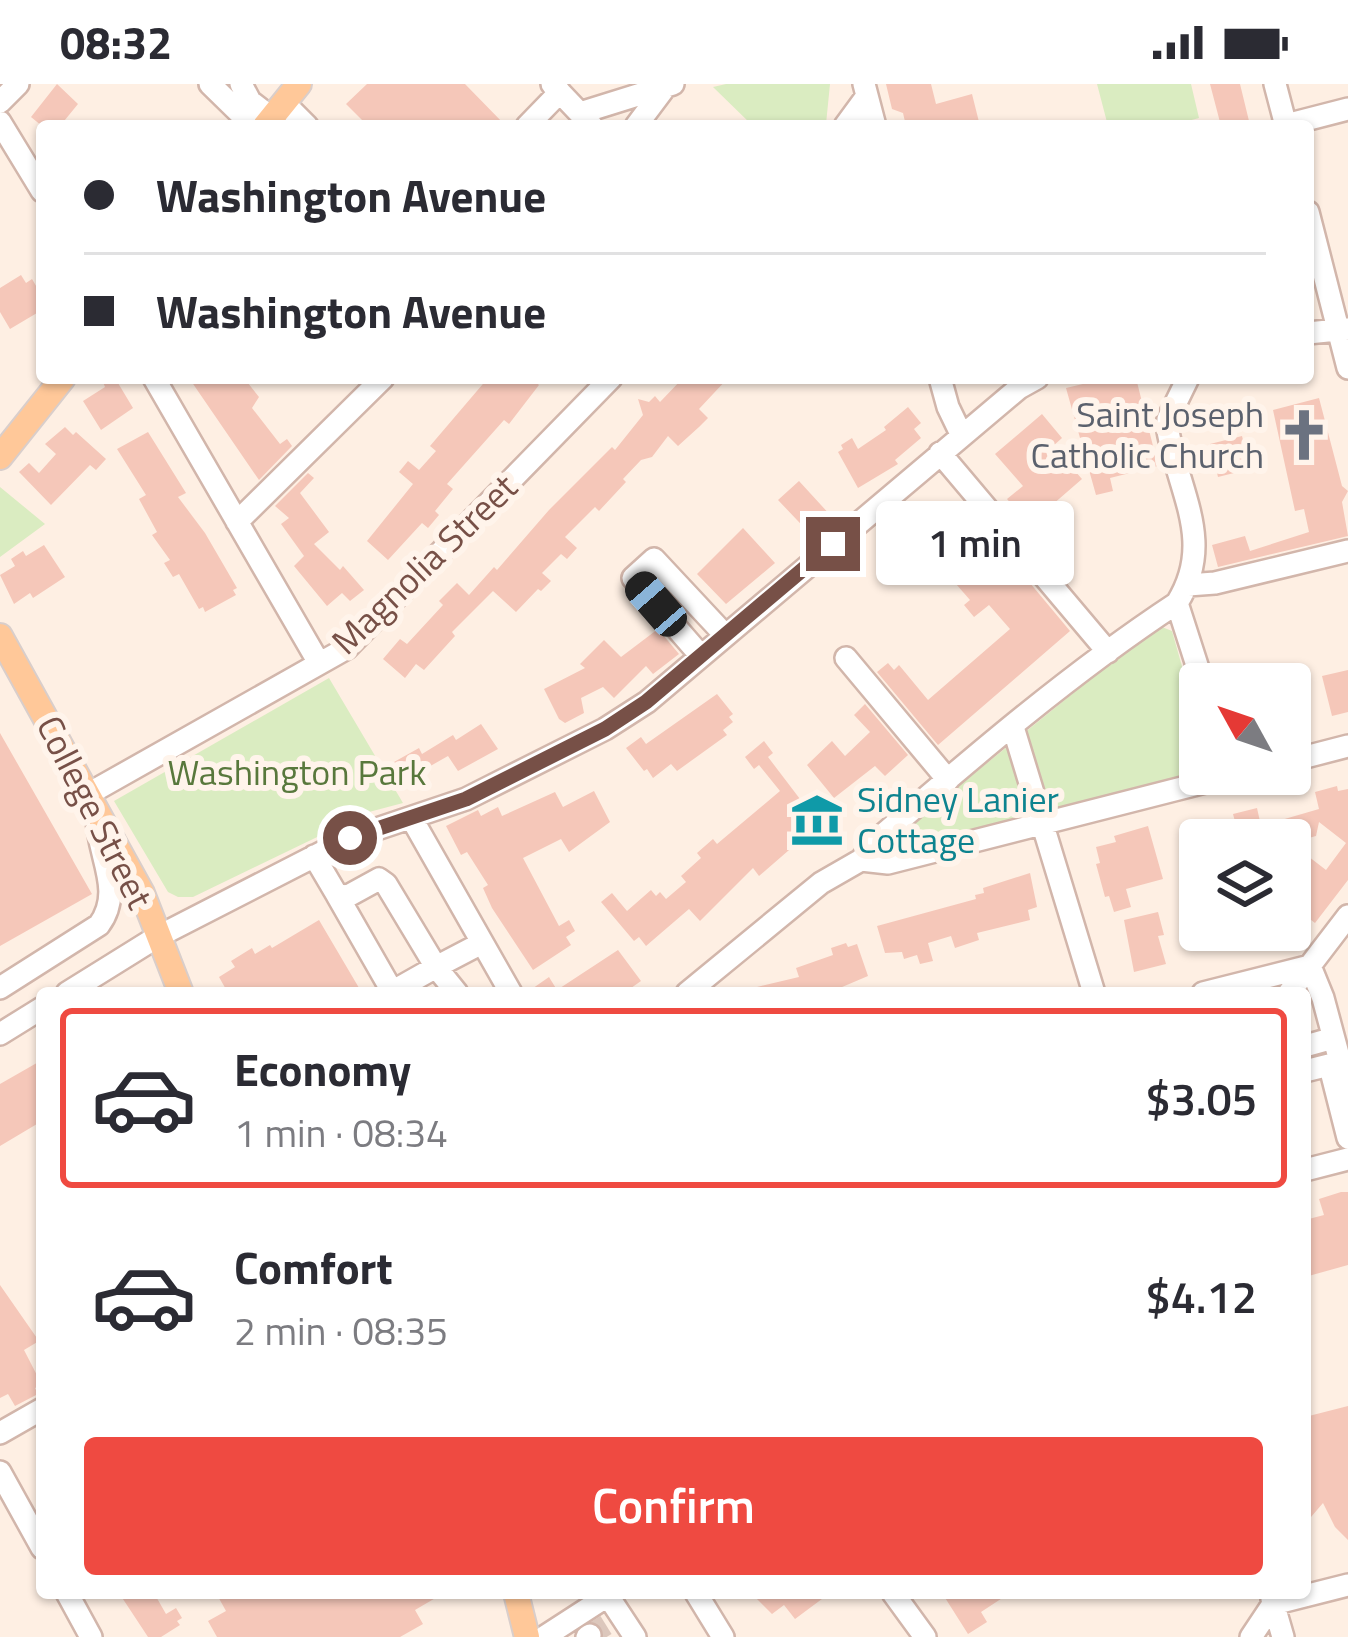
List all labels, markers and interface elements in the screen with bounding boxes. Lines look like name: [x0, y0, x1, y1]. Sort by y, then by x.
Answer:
text: 08:32: [60, 8, 172, 76]
text: Washington Avenue: [156, 161, 546, 229]
text: Washington Avenue: [156, 277, 546, 345]
place label: Saint Joseph Catholic Church: [1030, 386, 1264, 482]
church icon: Saint Joseph Catholic Church: [1275, 406, 1333, 464]
street label: Magnolia Street: [318, 460, 529, 667]
callout: 1 min: [875, 502, 1073, 586]
text: 1 min: [928, 513, 1022, 572]
route end: [806, 517, 860, 571]
car: [619, 565, 693, 643]
north arrow: [1179, 663, 1311, 795]
map controls: [1179, 663, 1311, 951]
street label: College Street: [23, 706, 168, 918]
park label: Washington Park: [168, 744, 426, 799]
place label: Sidney Lanier Cottage: [857, 771, 1059, 867]
museum icon: Sidney Lanier Cottage: [788, 791, 846, 849]
route start: [323, 811, 377, 865]
button: layers: [1179, 819, 1311, 951]
text: Economy: [234, 1035, 411, 1103]
icon: car: [90, 1044, 198, 1152]
text: $3.05: [1145, 1064, 1257, 1132]
text: 1 min · 08:34: [234, 1103, 448, 1162]
text: Comfort: [234, 1233, 393, 1301]
icon: car: [90, 1242, 198, 1350]
text: $4.12: [1145, 1262, 1257, 1330]
text: 2 min · 08:35: [234, 1301, 448, 1360]
button: Confirm: [84, 1437, 1263, 1575]

